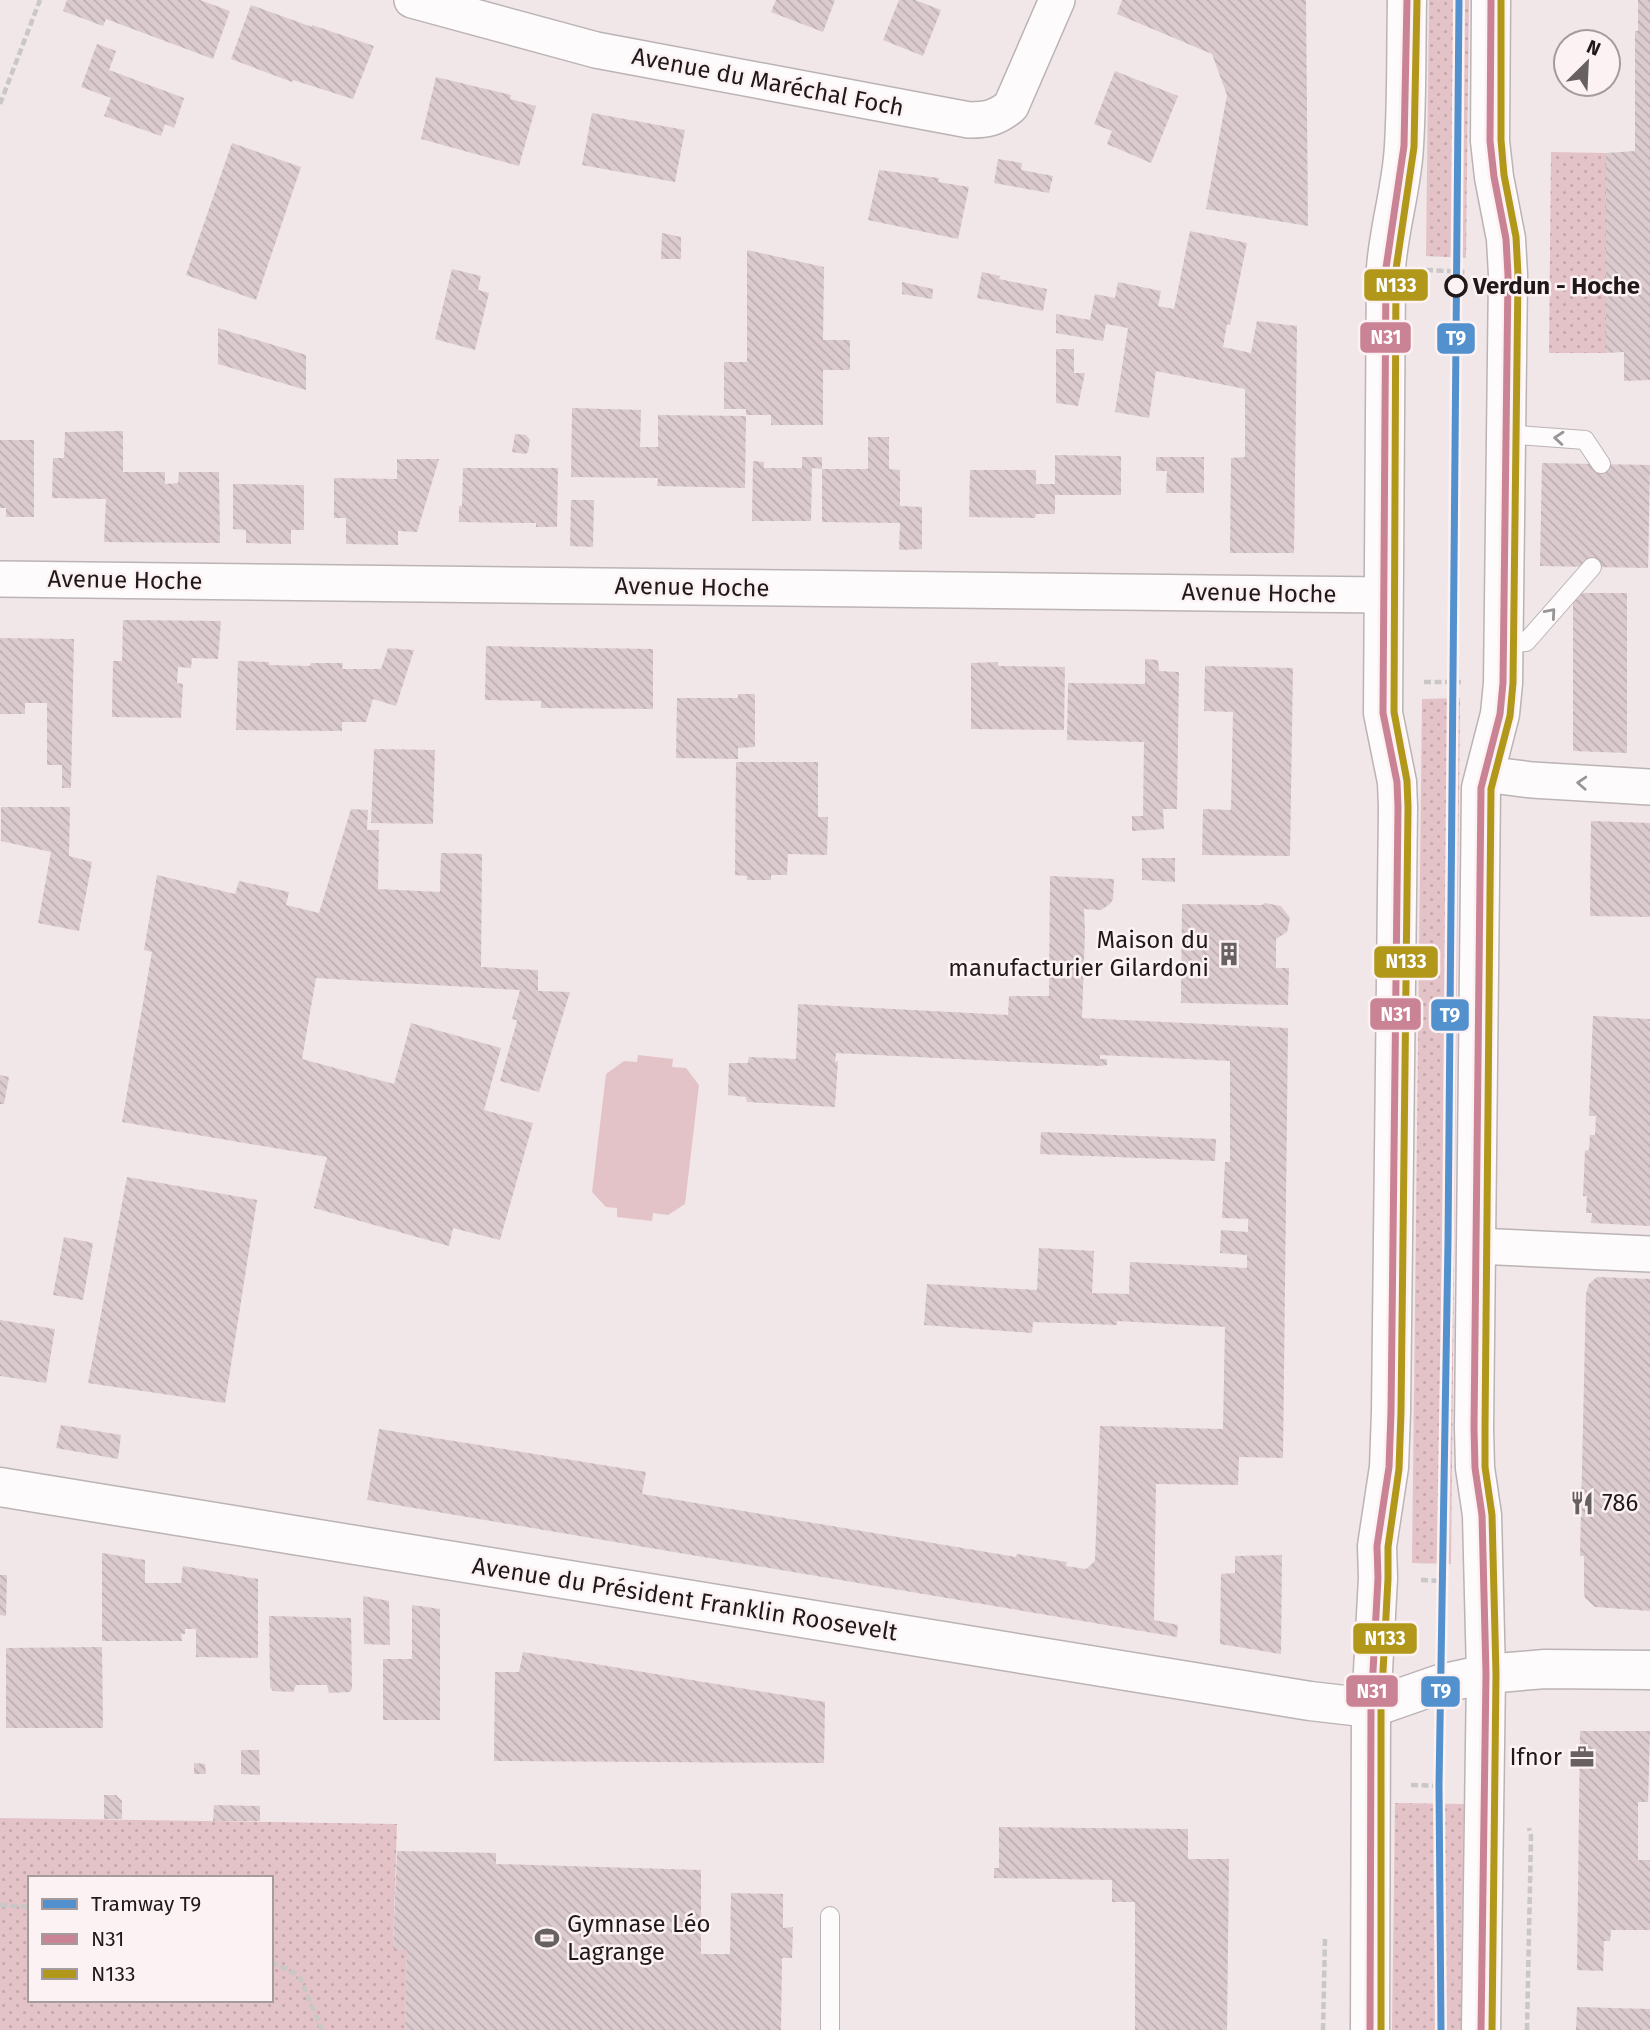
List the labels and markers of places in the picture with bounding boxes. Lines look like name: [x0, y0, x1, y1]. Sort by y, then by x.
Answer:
place label: Verdun - Hoche: [1472, 272, 1640, 300]
marker: Verdun - Hoche: [1445, 275, 1467, 297]
place label: Maison du manufacturier Gilardoni: [948, 926, 1209, 982]
building icon: Maison du manufacturier Gilardoni: [1215, 940, 1243, 968]
restaurant icon: 786: [1568, 1489, 1596, 1517]
place label: 786: [1602, 1489, 1638, 1517]
place label: Ifnor: [1510, 1743, 1563, 1771]
office icon: Ifnor: [1568, 1743, 1596, 1771]
place label: Gymnase Léo Lagrange: [567, 1910, 711, 1966]
sports icon: Gymnase Léo Lagrange: [533, 1924, 561, 1952]

